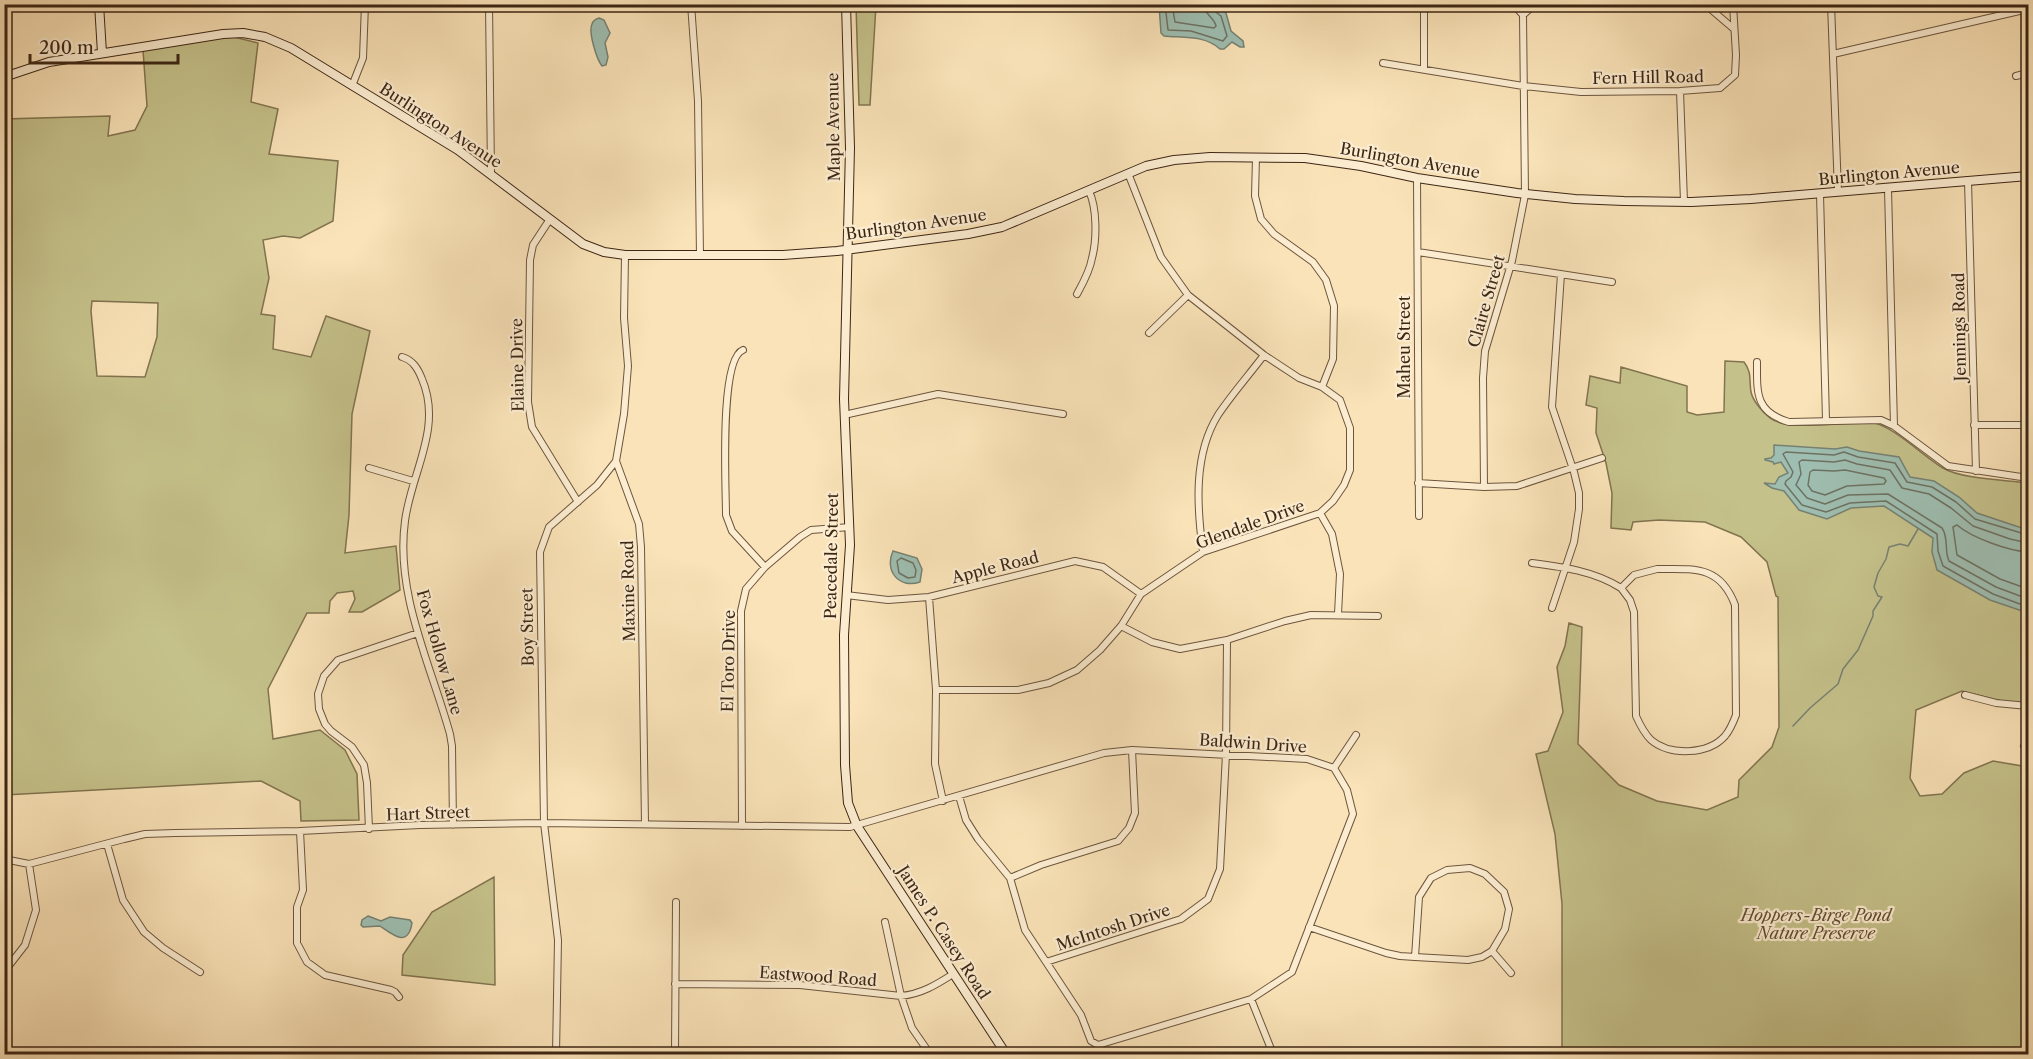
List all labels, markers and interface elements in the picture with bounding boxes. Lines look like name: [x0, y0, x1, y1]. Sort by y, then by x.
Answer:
scale bar: [30, 27, 178, 65]
text: 200 m: [39, 37, 94, 59]
street label: Fern Hill Road: [1592, 66, 1704, 88]
street label: Maple Avenue: [822, 73, 844, 181]
street label: Burlington Avenue: [376, 78, 506, 172]
street label: Burlington Avenue: [1338, 138, 1482, 182]
street label: Burlington Avenue: [1817, 157, 1961, 189]
street label: Burlington Avenue: [844, 204, 988, 244]
street label: Claire Street: [1463, 252, 1509, 350]
street label: Jennings Road: [1948, 272, 1970, 384]
street label: Maheu Street: [1394, 295, 1414, 398]
street label: Elaine Drive: [506, 318, 528, 412]
street label: Peacedale Street: [820, 492, 842, 619]
street label: Glendale Drive: [1193, 495, 1307, 553]
street label: Maxine Road: [617, 540, 639, 642]
street label: Apple Road: [948, 546, 1041, 588]
street label: Fox Hollow Lane: [413, 587, 467, 717]
street label: Boy Street: [516, 587, 538, 666]
street label: El Toro Drive: [717, 610, 739, 712]
street label: Baldwin Drive: [1198, 729, 1308, 757]
street label: Hart Street: [386, 802, 471, 824]
street label: James P. Casey Road: [892, 859, 995, 1003]
street label: McIntosh Drive: [1054, 899, 1172, 955]
park label: Hoppers-Birge Pond Nature Preserve: [1739, 905, 1893, 943]
street label: Eastwood Road: [758, 962, 878, 990]

